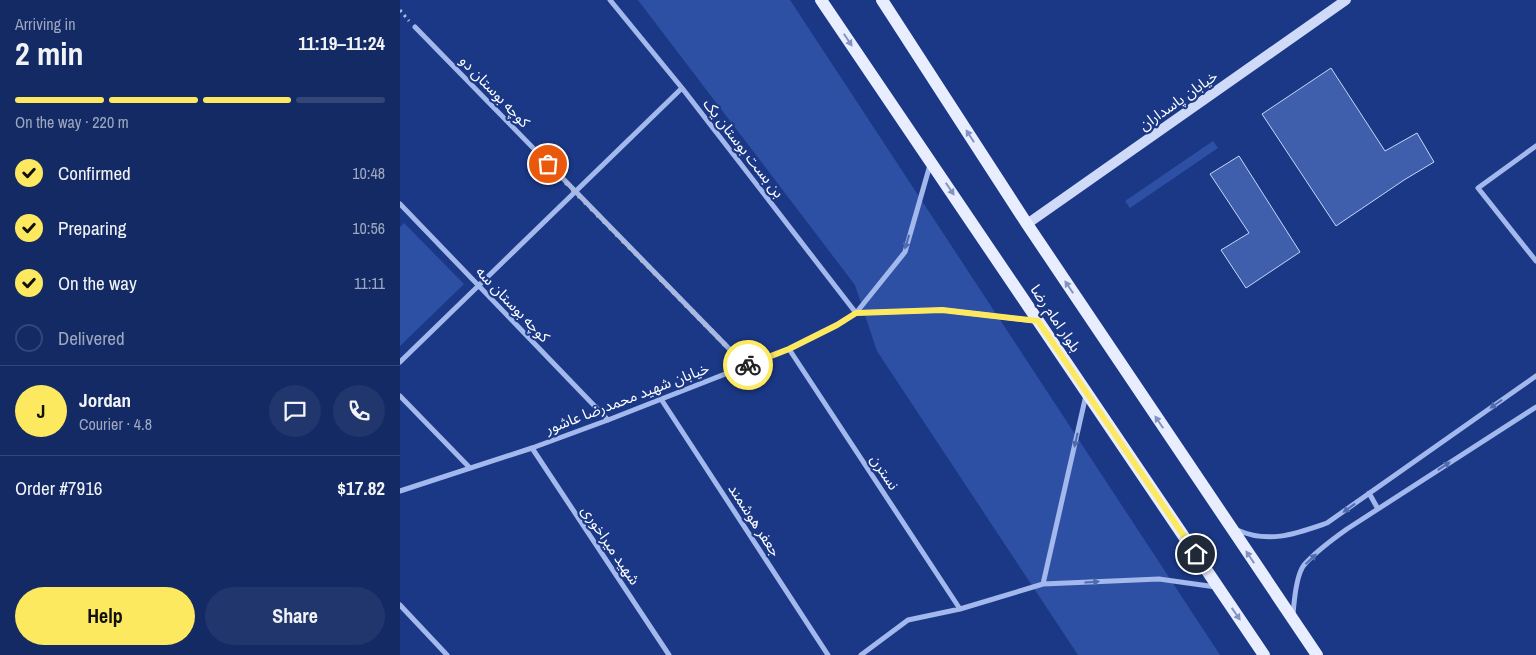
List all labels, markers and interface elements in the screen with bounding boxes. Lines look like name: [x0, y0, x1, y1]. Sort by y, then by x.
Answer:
text: Arriving in: [15, 13, 76, 35]
text: 11:19–11:24: [298, 30, 385, 56]
text: 2 min: [15, 32, 84, 75]
one-way arrow: [843, 33, 853, 47]
street label: کوچه بوستان دو: [455, 50, 535, 132]
street label: خیابان پاسداران: [1134, 65, 1222, 135]
street label: بن بست بوستان یک: [699, 94, 789, 202]
text: On the way · 220 m: [15, 111, 129, 133]
one-way arrow: [965, 130, 975, 143]
pin: [527, 143, 569, 185]
icon: bag: [534, 150, 562, 178]
icon: check: [15, 159, 43, 187]
text: Confirmed: [58, 160, 131, 186]
text: 10:48: [352, 162, 385, 184]
one-way arrow: [945, 182, 955, 196]
icon: check: [15, 214, 43, 242]
text: Preparing: [58, 215, 126, 241]
text: 10:56: [352, 217, 385, 239]
one-way arrow: [903, 235, 911, 250]
street label: کوچه بوستان سه: [471, 261, 555, 347]
icon: check: [15, 269, 43, 297]
text: On the way: [58, 270, 137, 296]
text: 11:11: [354, 272, 385, 294]
street label: بلوار امام رضا: [1025, 280, 1086, 357]
one-way arrow: [1064, 280, 1074, 294]
text: Delivered: [58, 325, 125, 351]
courier: [723, 340, 773, 390]
icon: bike: [734, 351, 762, 379]
street label: خیابان شهید محمدرضا عاشور: [541, 357, 712, 439]
button: chat: [269, 385, 321, 437]
button: phone: [333, 385, 385, 437]
text: Jordan: [79, 387, 131, 413]
text: J: [37, 398, 45, 424]
one-way arrow: [1489, 399, 1503, 409]
text: Courier · 4.8: [79, 413, 152, 435]
one-way arrow: [1155, 415, 1164, 429]
one-way arrow: [1072, 433, 1080, 448]
street label: نسترن: [866, 450, 904, 494]
one-way arrow: [1438, 461, 1451, 471]
text: Order #7916: [15, 475, 102, 501]
text: $17.82: [337, 475, 385, 501]
street label: جعفر هوشمند: [724, 480, 786, 561]
street label: شهید میراخوری: [577, 501, 645, 589]
one-way arrow: [1343, 502, 1356, 513]
pin: [1175, 533, 1217, 575]
icon: home: [1182, 540, 1210, 568]
one-way arrow: [1245, 550, 1255, 564]
one-way arrow: [1305, 553, 1317, 564]
one-way arrow: [1084, 578, 1100, 586]
button: Help: [15, 587, 195, 645]
button: Share: [205, 587, 385, 645]
one-way arrow: [1231, 607, 1241, 621]

